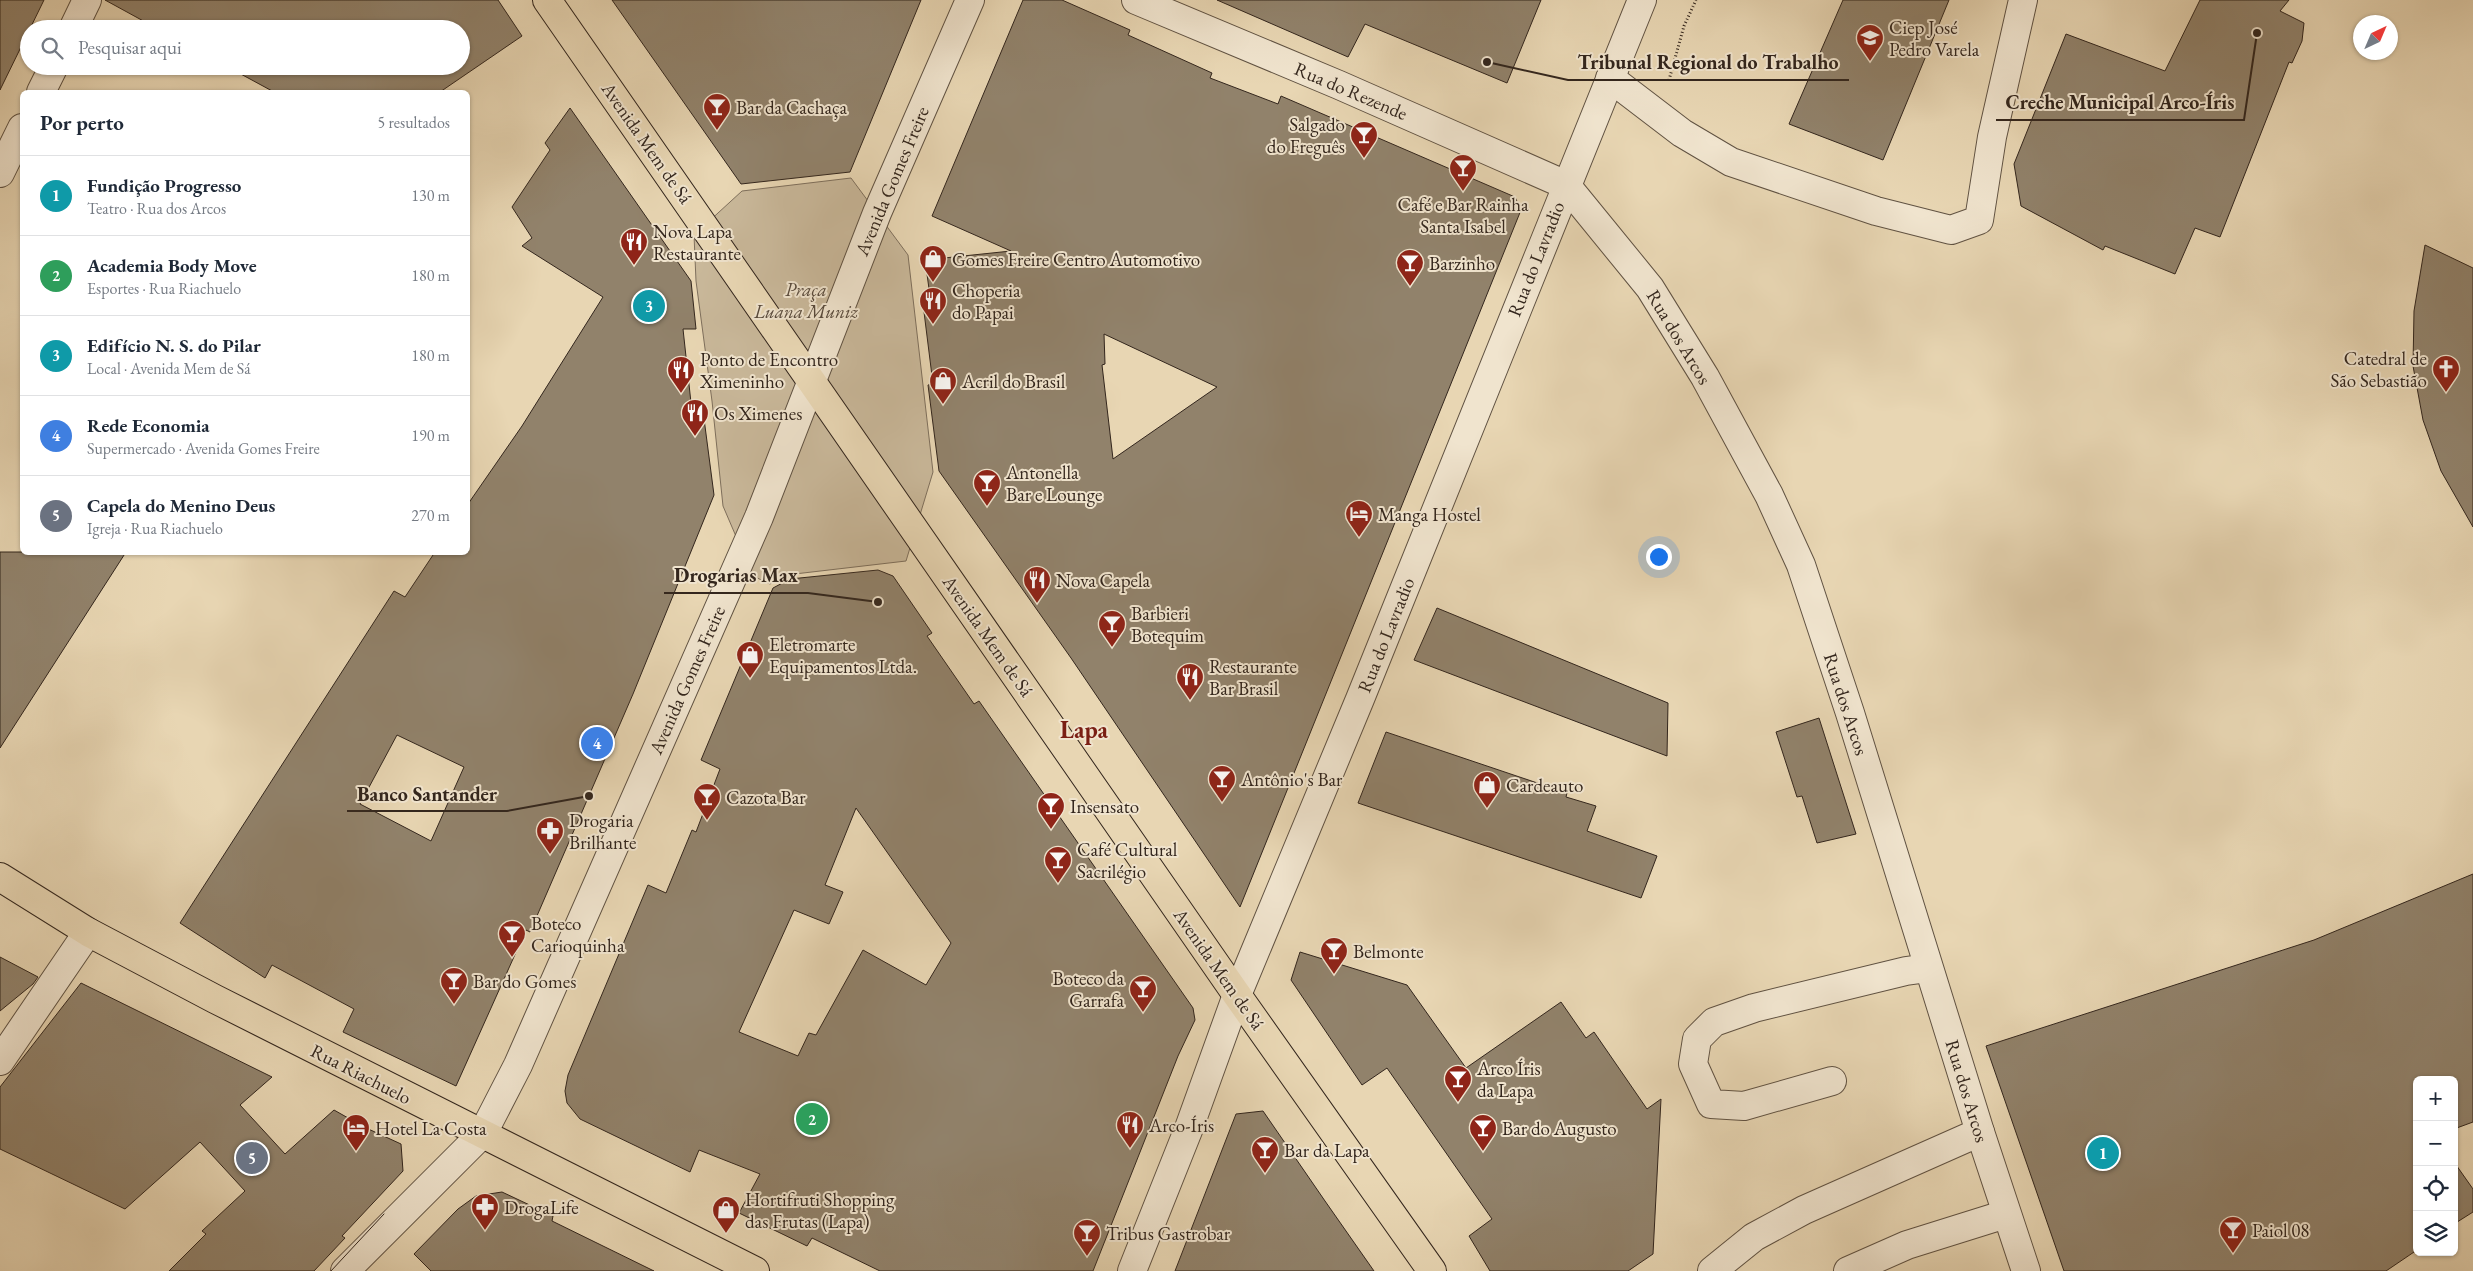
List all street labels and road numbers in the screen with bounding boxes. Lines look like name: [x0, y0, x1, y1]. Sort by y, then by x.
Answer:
street label: Rua do Rezende: [1291, 56, 1411, 126]
street label: Avenida Mem de Sá: [595, 77, 698, 209]
street label: Avenida Gomes Freire: [849, 102, 935, 260]
street label: Rua do Lavradio: [1502, 198, 1570, 320]
street label: Rua dos Arcos: [1641, 285, 1717, 389]
street label: Avenida Mem de Sá: [936, 570, 1039, 702]
street label: Rua do Lavradio: [1352, 574, 1420, 696]
street label: Avenida Gomes Freire: [643, 602, 731, 759]
street label: Rua dos Arcos: [1818, 650, 1874, 758]
street label: Avenida Mem de Sá: [1167, 903, 1270, 1035]
street label: Rua dos Arcos: [1940, 1037, 1994, 1145]
street label: Rua Riachuelo: [306, 1038, 416, 1110]

